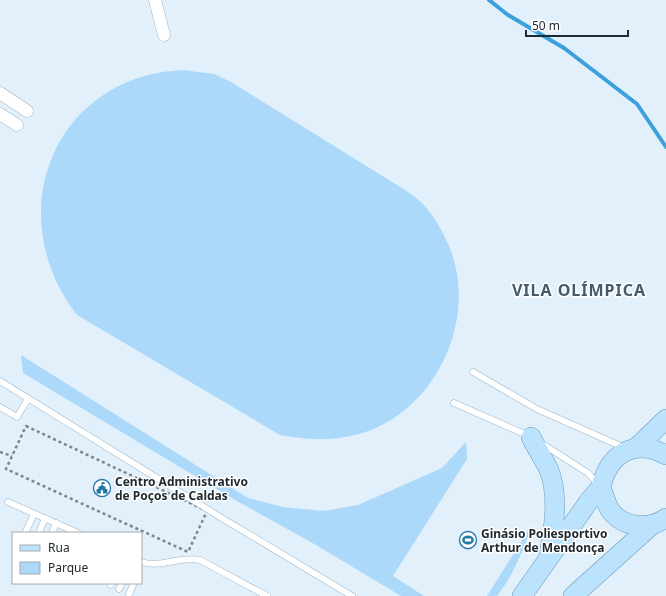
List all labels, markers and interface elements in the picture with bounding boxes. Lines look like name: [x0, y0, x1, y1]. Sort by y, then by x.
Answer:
scale bar: [526, 12, 628, 38]
text: 50 m: [532, 17, 560, 34]
district label: VILA OLÍMPICA: [512, 279, 646, 301]
place label: Centro Administrativo de Poços de Caldas: [115, 473, 248, 504]
public building icon: Centro Administrativo de Poços de Caldas: [92, 478, 112, 498]
place label: Ginásio Poliesportivo Arthur de Mendonça: [481, 525, 607, 556]
sports icon: Ginásio Poliesportivo Arthur de Mendonça: [458, 530, 478, 550]
legend: [12, 532, 142, 584]
text: Rua: [48, 539, 70, 556]
text: Parque: [48, 559, 89, 576]

